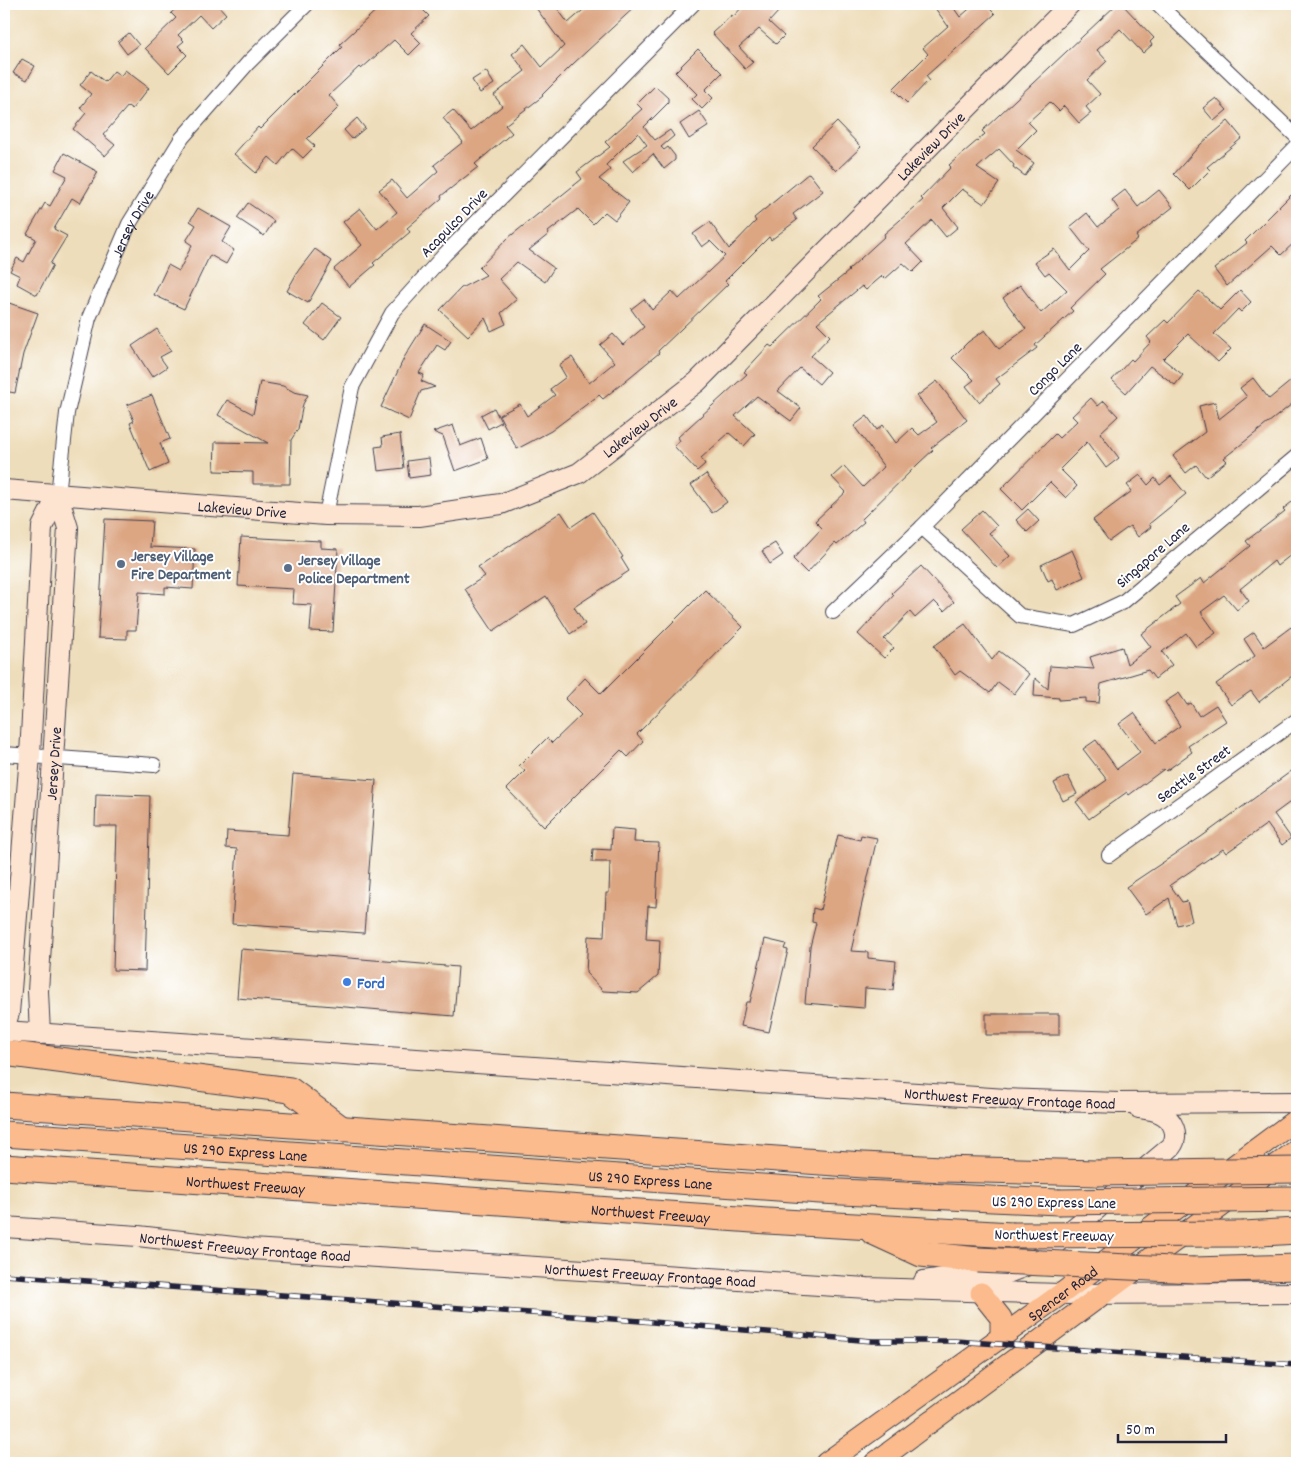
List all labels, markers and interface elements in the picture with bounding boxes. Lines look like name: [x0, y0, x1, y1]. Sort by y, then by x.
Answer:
street label: Lakeview Drive: [893, 107, 972, 187]
street label: Acapulco Drive: [416, 184, 494, 264]
street label: Jersey Drive: [107, 186, 161, 262]
street label: Congo Lane: [1023, 337, 1088, 402]
street label: Lakeview Drive: [599, 392, 683, 465]
street label: Lakeview Drive: [197, 496, 287, 526]
street label: Singapore Lane: [1112, 517, 1196, 595]
place label: Jersey Village Fire Department: [131, 546, 231, 587]
place label: Jersey Village Police Department: [298, 550, 410, 591]
marker: Jersey Village Fire Department: [115, 558, 127, 570]
marker: Jersey Village Police Department: [282, 562, 294, 574]
street label: Jersey Drive: [41, 726, 69, 801]
street label: Seattle Street: [1153, 740, 1236, 810]
place label: Ford: [357, 973, 385, 996]
marker: Ford: [341, 976, 353, 988]
street label: Northwest Freeway Frontage Road: [903, 1083, 1116, 1117]
street label: US 290 Express Lane: [182, 1138, 308, 1169]
street label: US 290 Express Lane: [587, 1166, 713, 1197]
street label: Northwest Freeway: [185, 1171, 306, 1202]
street label: US 290 Express Lane: [992, 1191, 1116, 1216]
street label: Northwest Freeway: [590, 1200, 711, 1231]
street label: Northwest Freeway: [994, 1224, 1114, 1249]
street label: Northwest Freeway Frontage Road: [138, 1227, 351, 1269]
street label: Northwest Freeway Frontage Road: [544, 1259, 756, 1295]
street label: Spencer Road: [1024, 1261, 1103, 1328]
scale bar: [1118, 1412, 1226, 1444]
text: 50 m: [1126, 1420, 1155, 1442]

